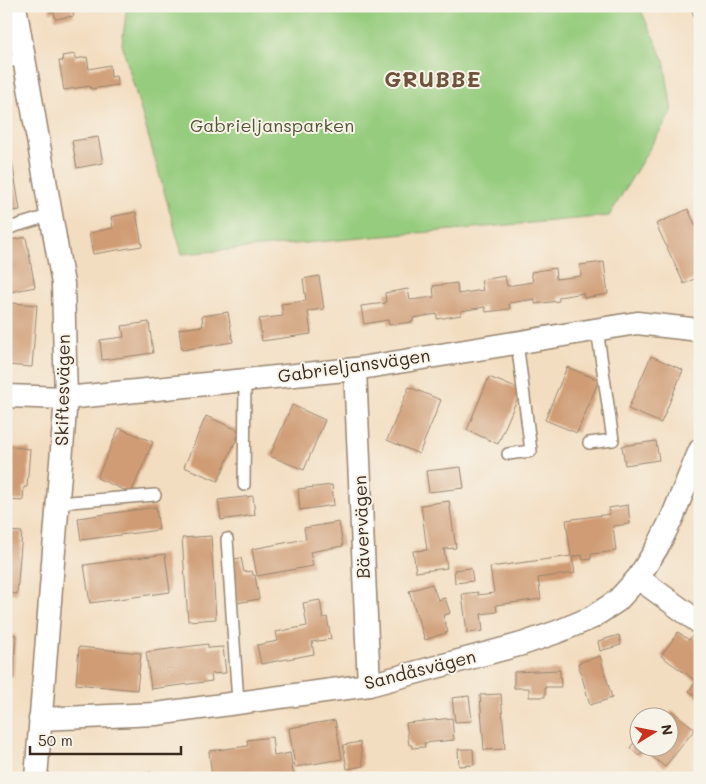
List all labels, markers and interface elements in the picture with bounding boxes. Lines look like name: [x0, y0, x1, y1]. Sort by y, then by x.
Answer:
district label: GRUBBE: [384, 64, 482, 93]
park label: Gabrieljansparken: [190, 113, 354, 137]
street label: Skiftesvägen: [49, 334, 75, 446]
street label: Gabrieljansvägen: [276, 342, 432, 388]
street label: Bävervägen: [347, 475, 375, 579]
street label: Sandåsvägen: [361, 644, 478, 694]
north arrow: [628, 706, 678, 756]
text: N: [657, 723, 678, 737]
scale bar: [30, 724, 181, 756]
text: 50 m: [38, 730, 73, 750]

